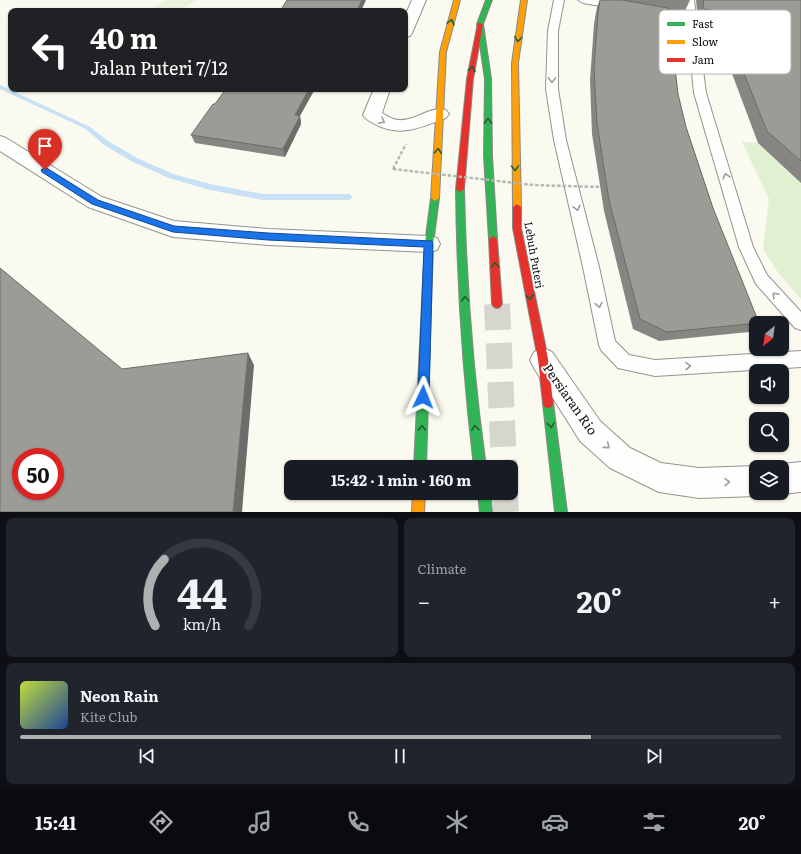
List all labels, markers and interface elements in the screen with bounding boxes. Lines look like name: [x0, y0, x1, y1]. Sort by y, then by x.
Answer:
legend: [659, 10, 791, 74]
text: Fast: [692, 15, 714, 31]
text: 40 m: [90, 16, 158, 58]
one-way arrow: [446, 19, 455, 26]
icon: left: [24, 24, 76, 76]
text: Slow: [692, 33, 718, 49]
one-way arrow: [514, 36, 523, 42]
text: Jam: [692, 51, 715, 67]
text: Jalan Puteri 7/12: [90, 54, 228, 81]
one-way arrow: [467, 66, 475, 72]
one-way arrow: [548, 77, 556, 83]
one-way arrow: [378, 116, 385, 123]
one-way arrow: [484, 118, 492, 124]
pin: [28, 129, 62, 170]
icon: arrive: [34, 135, 56, 157]
one-way arrow: [433, 148, 442, 154]
one-way arrow: [511, 165, 520, 171]
one-way arrow: [722, 173, 731, 180]
one-way arrow: [572, 205, 580, 211]
street label: Lebuh Puteri: [521, 220, 549, 290]
one-way arrow: [490, 262, 499, 268]
one-way arrow: [772, 292, 779, 299]
one-way arrow: [526, 294, 534, 300]
one-way arrow: [460, 296, 469, 302]
one-way arrow: [594, 302, 602, 308]
north arrow: [749, 316, 789, 356]
map controls: [749, 316, 789, 500]
street label: Persiaran Rio: [539, 359, 603, 439]
one-way arrow: [685, 362, 691, 371]
button: sound: [749, 364, 789, 404]
position arrow: [402, 376, 444, 418]
button: search: [749, 412, 789, 452]
one-way arrow: [546, 422, 555, 428]
one-way arrow: [418, 425, 426, 431]
one-way arrow: [471, 425, 480, 431]
one-way arrow: [602, 441, 610, 449]
speed limit sign: 50: [12, 448, 64, 500]
button: layers: [749, 460, 789, 500]
text: 15:42 · 1 min · 160 m: [331, 468, 471, 491]
one-way arrow: [724, 478, 730, 486]
text: 44: [177, 559, 227, 621]
text: Climate: [418, 559, 466, 578]
text: 20°: [577, 578, 622, 622]
text: −: [418, 584, 430, 617]
text: +: [768, 584, 781, 617]
text: km/h: [183, 612, 221, 633]
text: Neon Rain: [80, 684, 159, 707]
text: Kite Club: [80, 707, 137, 726]
icon: previous: [136, 745, 158, 767]
icon: pause: [389, 745, 411, 767]
icon: next: [643, 745, 665, 767]
icon: directions: [147, 808, 175, 836]
icon: music: [246, 808, 274, 836]
icon: phone: [344, 808, 372, 836]
icon: climate: [443, 808, 471, 836]
icon: car: [541, 808, 569, 836]
icon: filters: [640, 808, 668, 836]
text: 15:41: [35, 809, 76, 836]
text: 20°: [738, 809, 766, 836]

